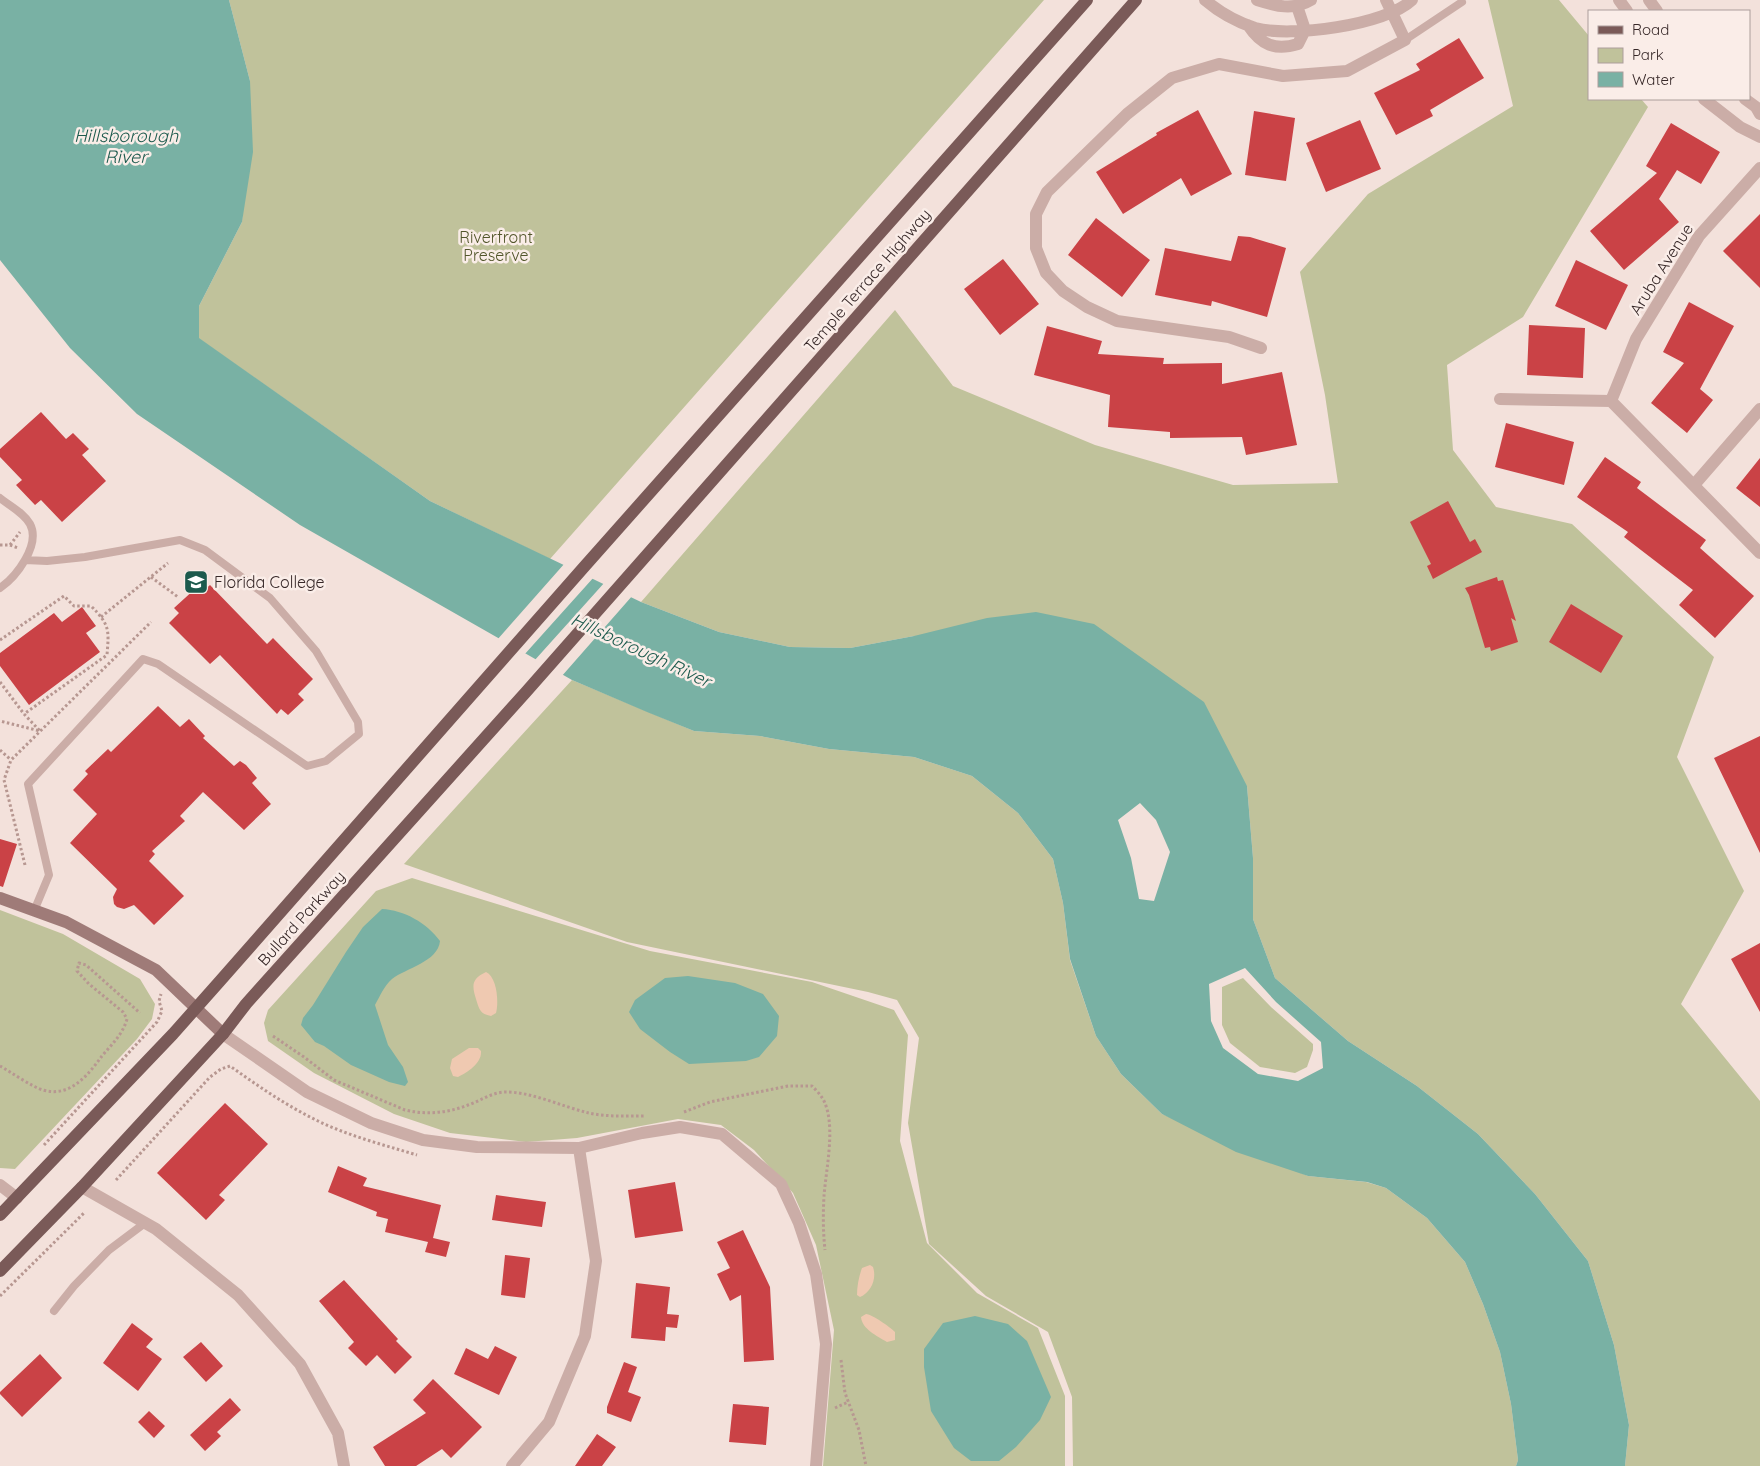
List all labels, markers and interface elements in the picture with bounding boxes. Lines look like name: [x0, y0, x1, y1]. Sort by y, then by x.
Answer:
legend: [1588, 10, 1750, 100]
text: Road: [1632, 20, 1669, 39]
text: Park: [1632, 45, 1664, 64]
text: Water: [1632, 70, 1675, 89]
water label: Hillsborough River: [74, 124, 179, 168]
street label: Temple Terrace Highway: [799, 204, 935, 356]
street label: Aruba Avenue: [1625, 220, 1697, 318]
park label: Riverfront Preserve: [459, 227, 533, 265]
school or university icon: Florida College: [183, 569, 209, 595]
place label: Florida College: [214, 572, 325, 592]
water label: Hillsborough River: [567, 608, 716, 693]
street label: Bullard Parkway: [253, 866, 349, 970]

